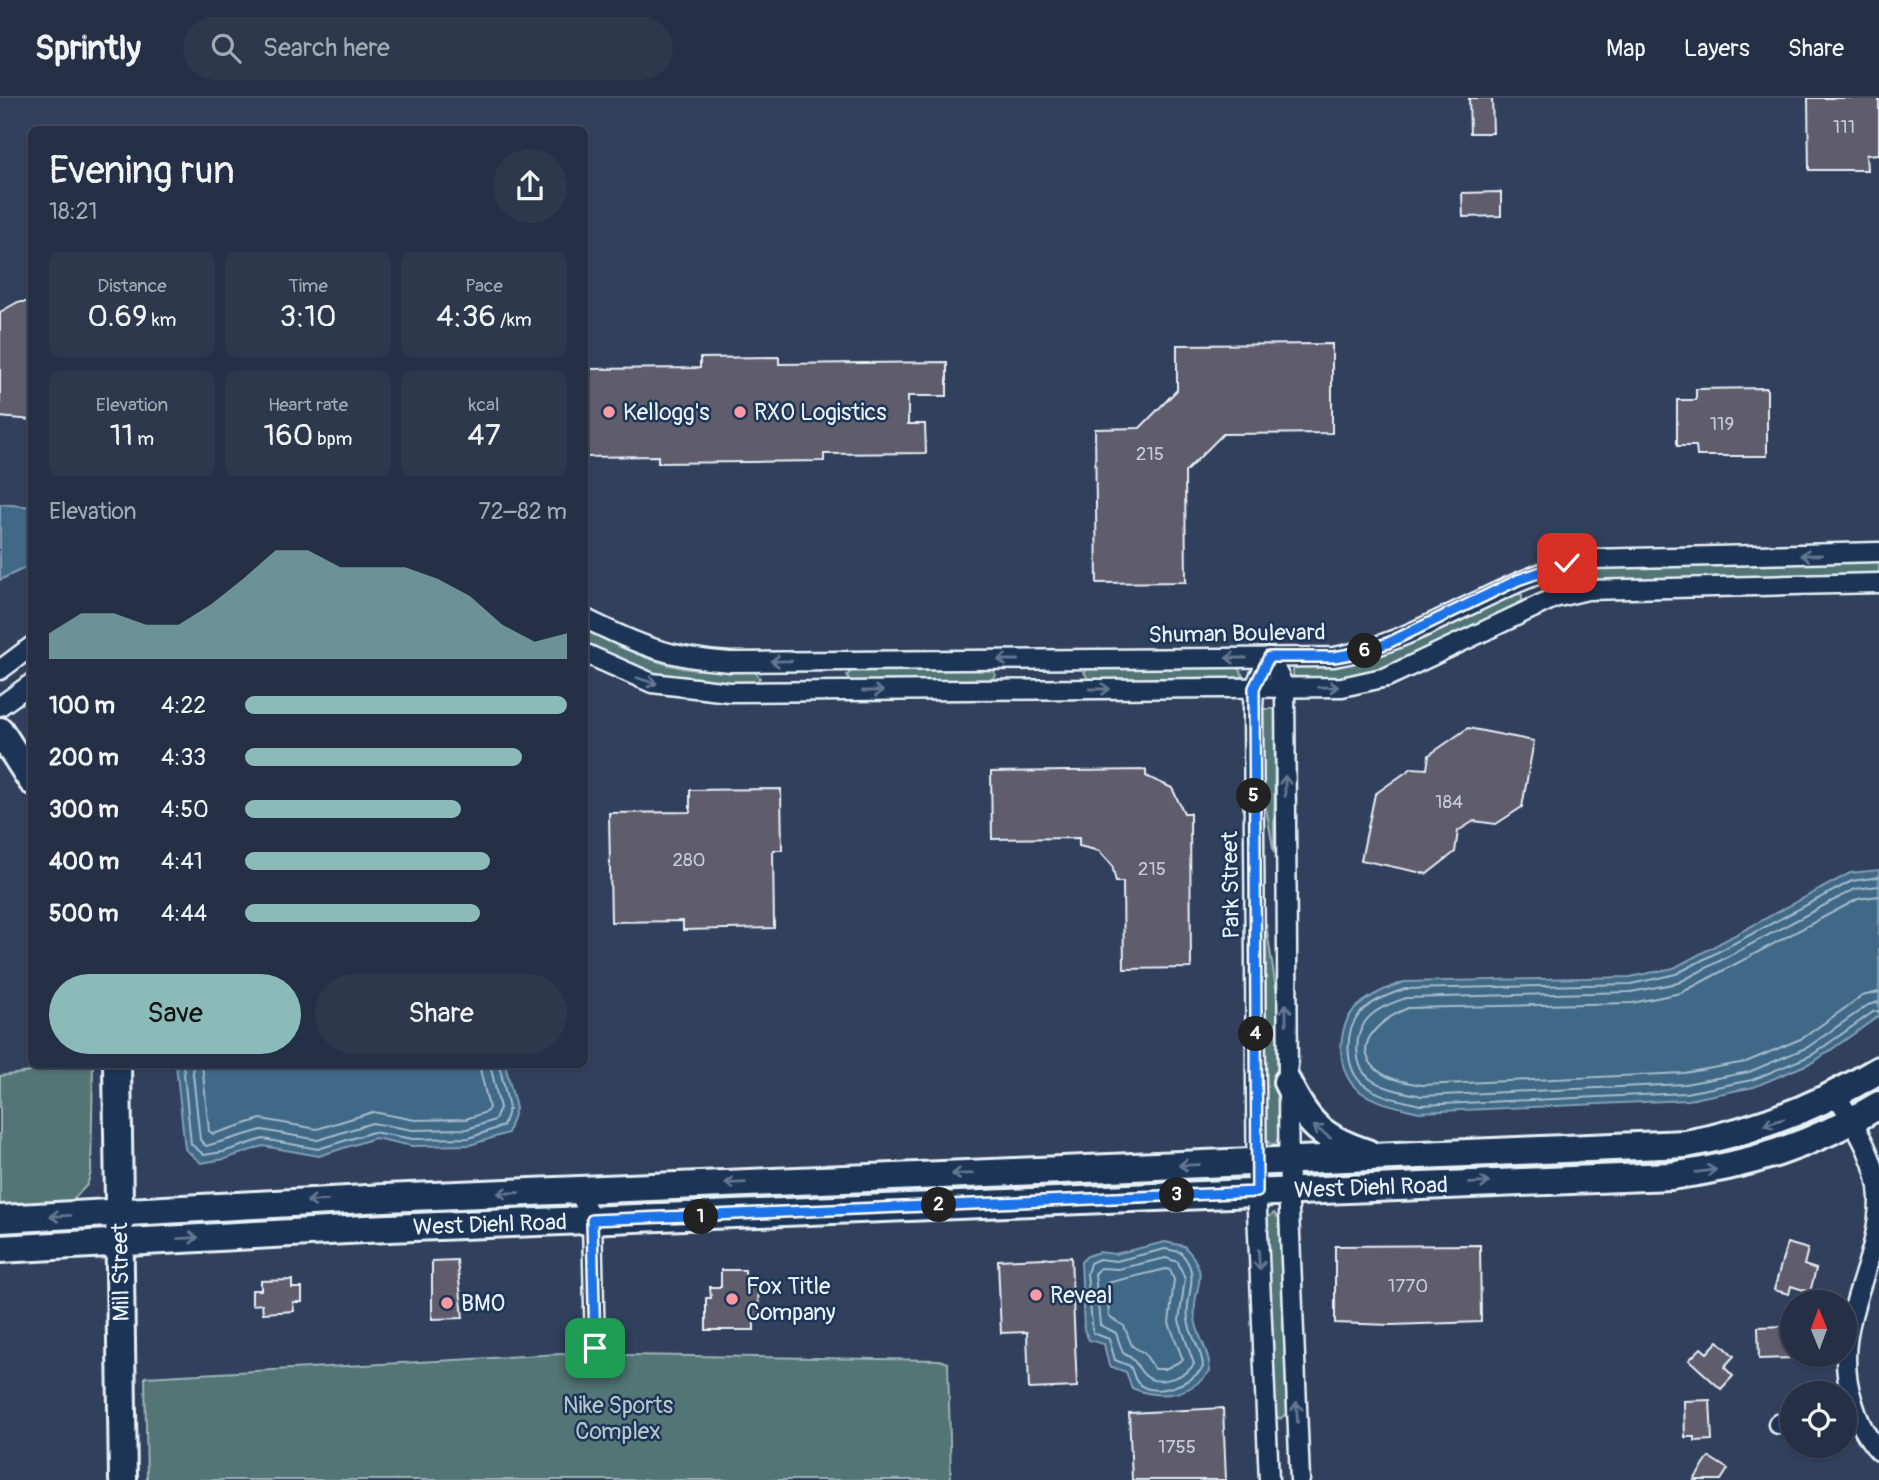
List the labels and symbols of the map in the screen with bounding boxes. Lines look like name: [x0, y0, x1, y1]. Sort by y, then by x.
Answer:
house number: 111: [1833, 115, 1855, 139]
place label: Kellogg's: [623, 398, 709, 427]
place label: RXO Logistics: [754, 398, 887, 427]
marker: Kellogg's: [601, 404, 617, 420]
marker: RXO Logistics: [732, 404, 748, 420]
house number: 119: [1710, 412, 1734, 436]
house number: 215: [1136, 442, 1164, 466]
pin: [1537, 533, 1597, 593]
one-way arrow: [1800, 549, 1823, 562]
street label: Shuman Boulevard: [1148, 617, 1326, 650]
pin: 6: [1348, 634, 1382, 668]
one-way arrow: [1224, 651, 1247, 665]
one-way arrow: [997, 653, 1020, 667]
one-way arrow: [769, 654, 792, 668]
one-way arrow: [635, 675, 657, 688]
one-way arrow: [1316, 681, 1339, 694]
one-way arrow: [1089, 682, 1112, 696]
one-way arrow: [861, 684, 884, 698]
one-way arrow: [1278, 775, 1292, 798]
pin: 5: [1236, 778, 1272, 814]
house number: 184: [1435, 790, 1463, 814]
street label: Park Street: [1215, 830, 1246, 939]
house number: 280: [672, 848, 706, 872]
house number: 215: [1138, 857, 1166, 881]
one-way arrow: [1280, 1002, 1293, 1025]
pin: 4: [1238, 1016, 1274, 1052]
one-way arrow: [1764, 1117, 1786, 1130]
one-way arrow: [1313, 1124, 1332, 1139]
one-way arrow: [1178, 1158, 1201, 1171]
one-way arrow: [1694, 1165, 1717, 1178]
one-way arrow: [951, 1167, 974, 1180]
street label: West Diehl Road: [1293, 1170, 1449, 1205]
one-way arrow: [724, 1177, 747, 1190]
one-way arrow: [1467, 1177, 1490, 1190]
pin: 3: [1160, 1178, 1194, 1212]
one-way arrow: [496, 1186, 519, 1199]
pin: 2: [922, 1188, 956, 1222]
one-way arrow: [306, 1195, 329, 1208]
pin: 1: [684, 1200, 718, 1234]
street label: West Diehl Road: [412, 1207, 568, 1242]
one-way arrow: [49, 1209, 72, 1222]
street label: Mill Street: [105, 1222, 136, 1322]
one-way arrow: [176, 1232, 199, 1245]
one-way arrow: [1253, 1248, 1266, 1271]
place label: Fox Title Company: [746, 1272, 836, 1327]
house number: 1770: [1388, 1274, 1428, 1298]
place label: Reveal: [1050, 1281, 1113, 1310]
marker: Reveal: [1028, 1287, 1044, 1303]
place label: BMO: [461, 1289, 505, 1318]
north arrow: [1780, 1290, 1857, 1367]
marker: Fox Title Company: [724, 1291, 740, 1307]
marker: BMO: [439, 1295, 455, 1311]
pin: [565, 1318, 625, 1378]
park label: Nike Sports Complex: [563, 1391, 673, 1446]
one-way arrow: [1291, 1401, 1304, 1424]
house number: 1755: [1158, 1435, 1196, 1459]

